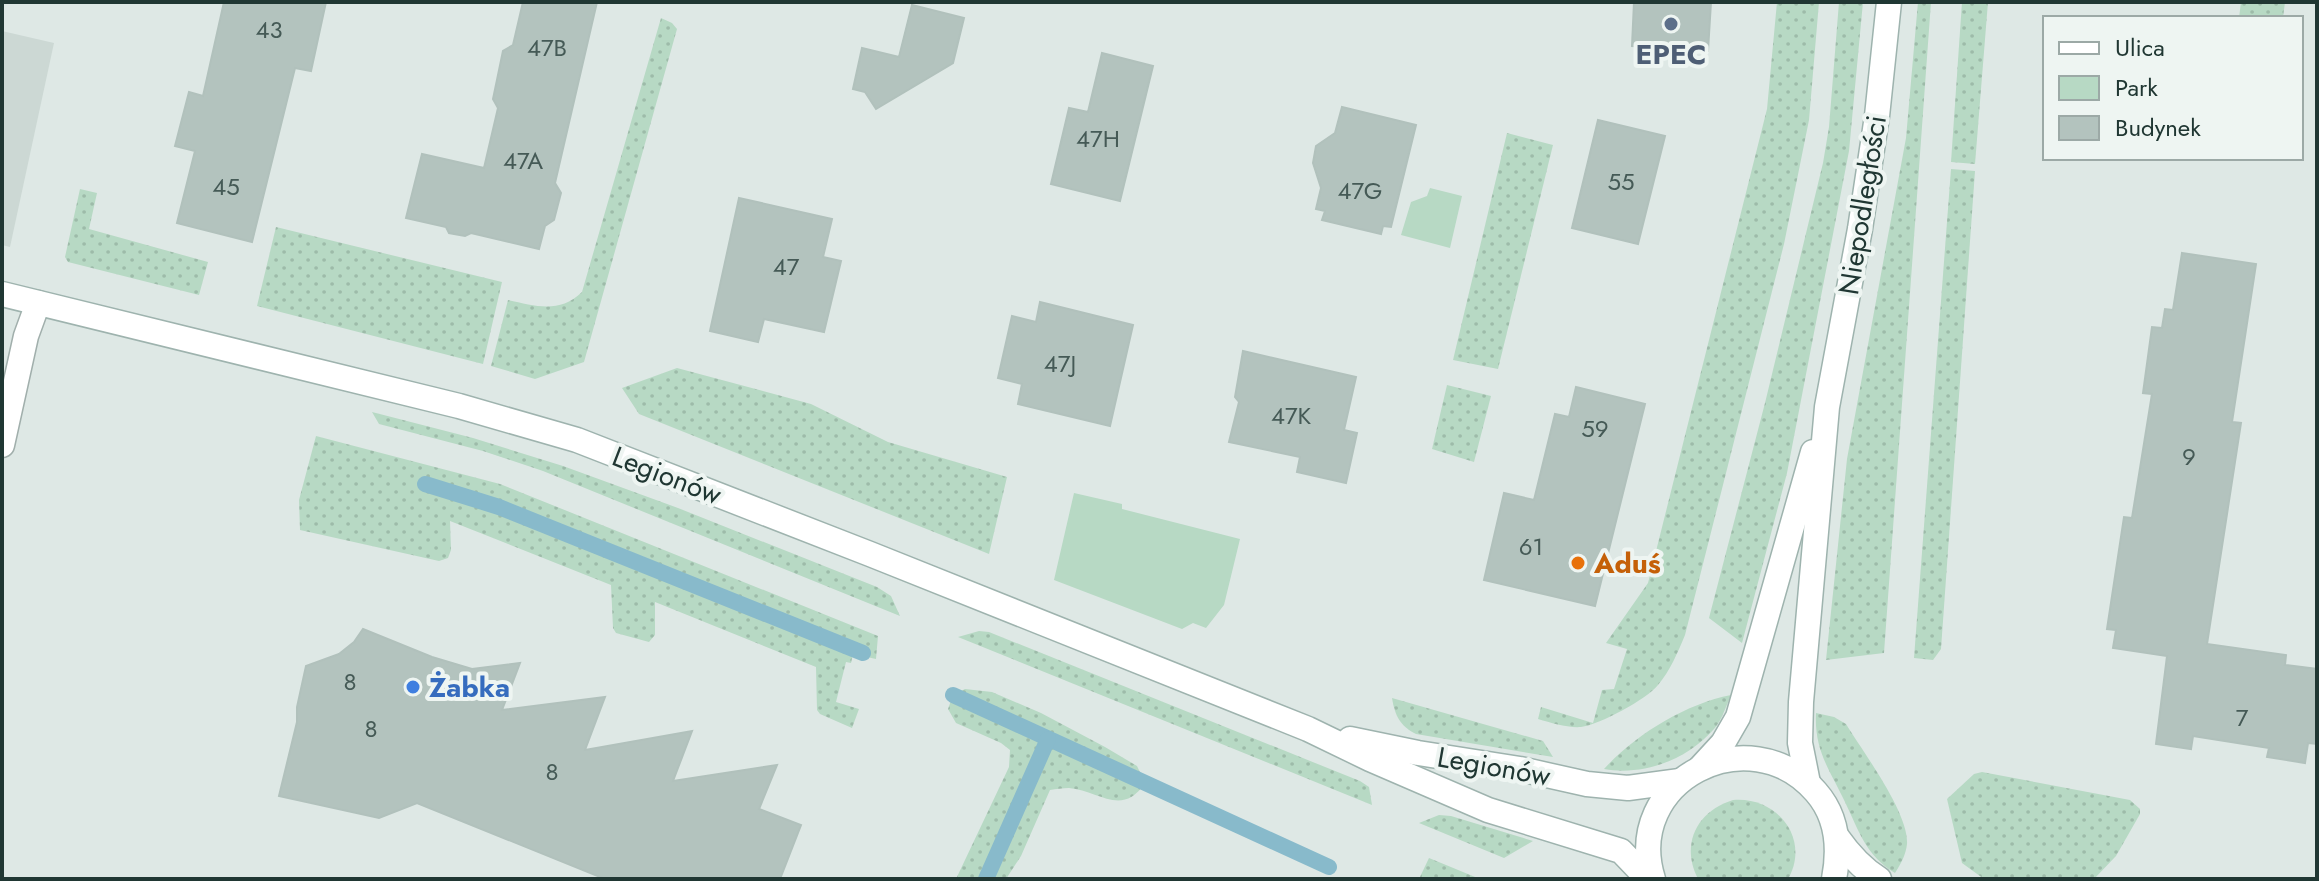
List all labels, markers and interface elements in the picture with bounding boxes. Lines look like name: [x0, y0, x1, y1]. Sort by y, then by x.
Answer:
house number: 43: [255, 12, 283, 47]
marker: EPEC: [1662, 15, 1680, 33]
legend: [2043, 16, 2303, 160]
house number: 47B: [527, 30, 567, 65]
text: Ulica: [2115, 30, 2165, 65]
place label: EPEC: [1636, 34, 1706, 75]
text: Park: [2115, 70, 2158, 105]
text: Budynek: [2115, 110, 2201, 145]
street label: Niepodległości: [1828, 112, 1897, 298]
house number: 47H: [1076, 121, 1120, 156]
house number: 47A: [503, 143, 543, 178]
house number: 55: [1607, 164, 1635, 199]
house number: 45: [212, 169, 240, 204]
house number: 47G: [1338, 173, 1382, 208]
house number: 47: [773, 249, 800, 284]
house number: 47J: [1044, 346, 1076, 381]
house number: 47K: [1271, 398, 1312, 433]
house number: 59: [1581, 411, 1609, 446]
street label: Legionów: [606, 436, 727, 515]
house number: 9: [2182, 439, 2196, 474]
house number: 61: [1519, 529, 1543, 564]
place label: Aduś: [1593, 543, 1661, 584]
marker: Aduś: [1569, 554, 1587, 572]
house number: 8: [343, 664, 357, 699]
place label: Żabka: [429, 667, 510, 708]
marker: Żabka: [404, 678, 422, 696]
house number: 7: [2236, 700, 2249, 735]
house number: 8: [364, 711, 378, 746]
street label: Legionów: [1434, 736, 1554, 797]
house number: 8: [545, 754, 559, 789]

